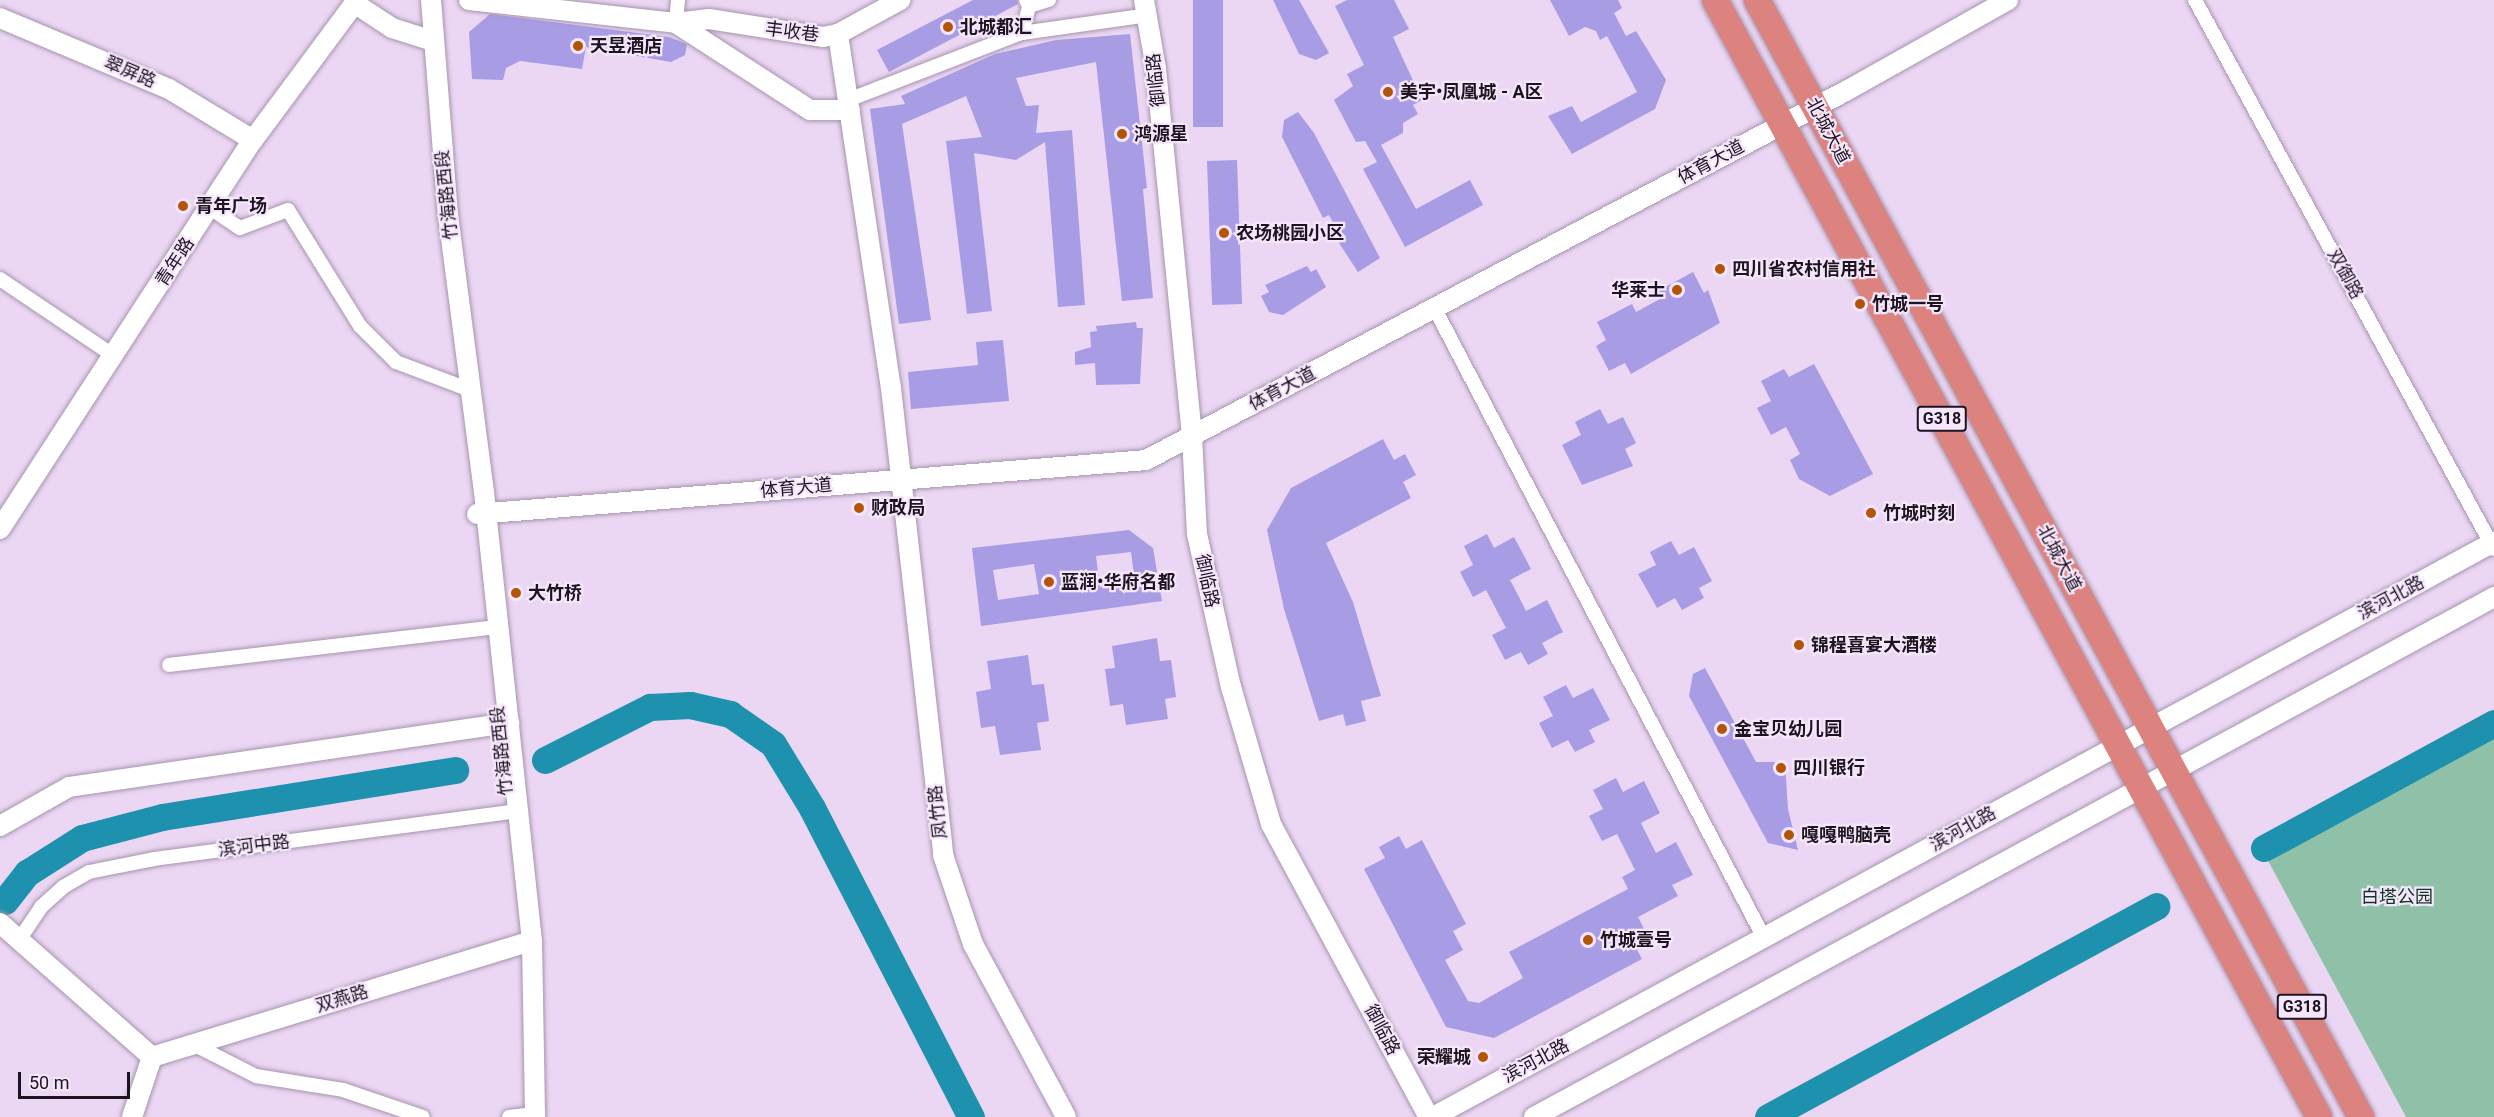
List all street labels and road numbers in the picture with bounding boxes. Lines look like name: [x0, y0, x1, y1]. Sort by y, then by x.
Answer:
street label: 丰收巷: [764, 18, 820, 46]
street label: 翠屏路: [101, 52, 159, 92]
street label: 御临路: [1142, 52, 1170, 108]
street label: 北城大道: [1802, 94, 1854, 168]
street label: 体育大道: [1674, 136, 1748, 188]
street label: 竹海路西段: [432, 149, 462, 241]
street label: 青年路: [151, 233, 199, 291]
street label: 双御路: [2322, 245, 2368, 303]
street label: 体育大道: [1245, 363, 1319, 415]
road number: G318: [1916, 406, 1968, 432]
street label: 体育大道: [759, 474, 833, 502]
street label: 北城大道: [2033, 521, 2085, 595]
street label: 御临路: [1191, 552, 1223, 610]
street label: 滨河北路: [2354, 572, 2428, 624]
street label: 竹海路西段: [487, 705, 517, 797]
street label: 凤竹路: [924, 784, 952, 840]
street label: 滨河北路: [1926, 802, 2000, 856]
street label: 滨河中路: [217, 831, 291, 861]
street label: 双燕路: [313, 981, 371, 1017]
road number: G318: [2276, 994, 2328, 1020]
street label: 御临路: [1360, 1001, 1404, 1059]
street label: 滨河北路: [1499, 1035, 1573, 1087]

